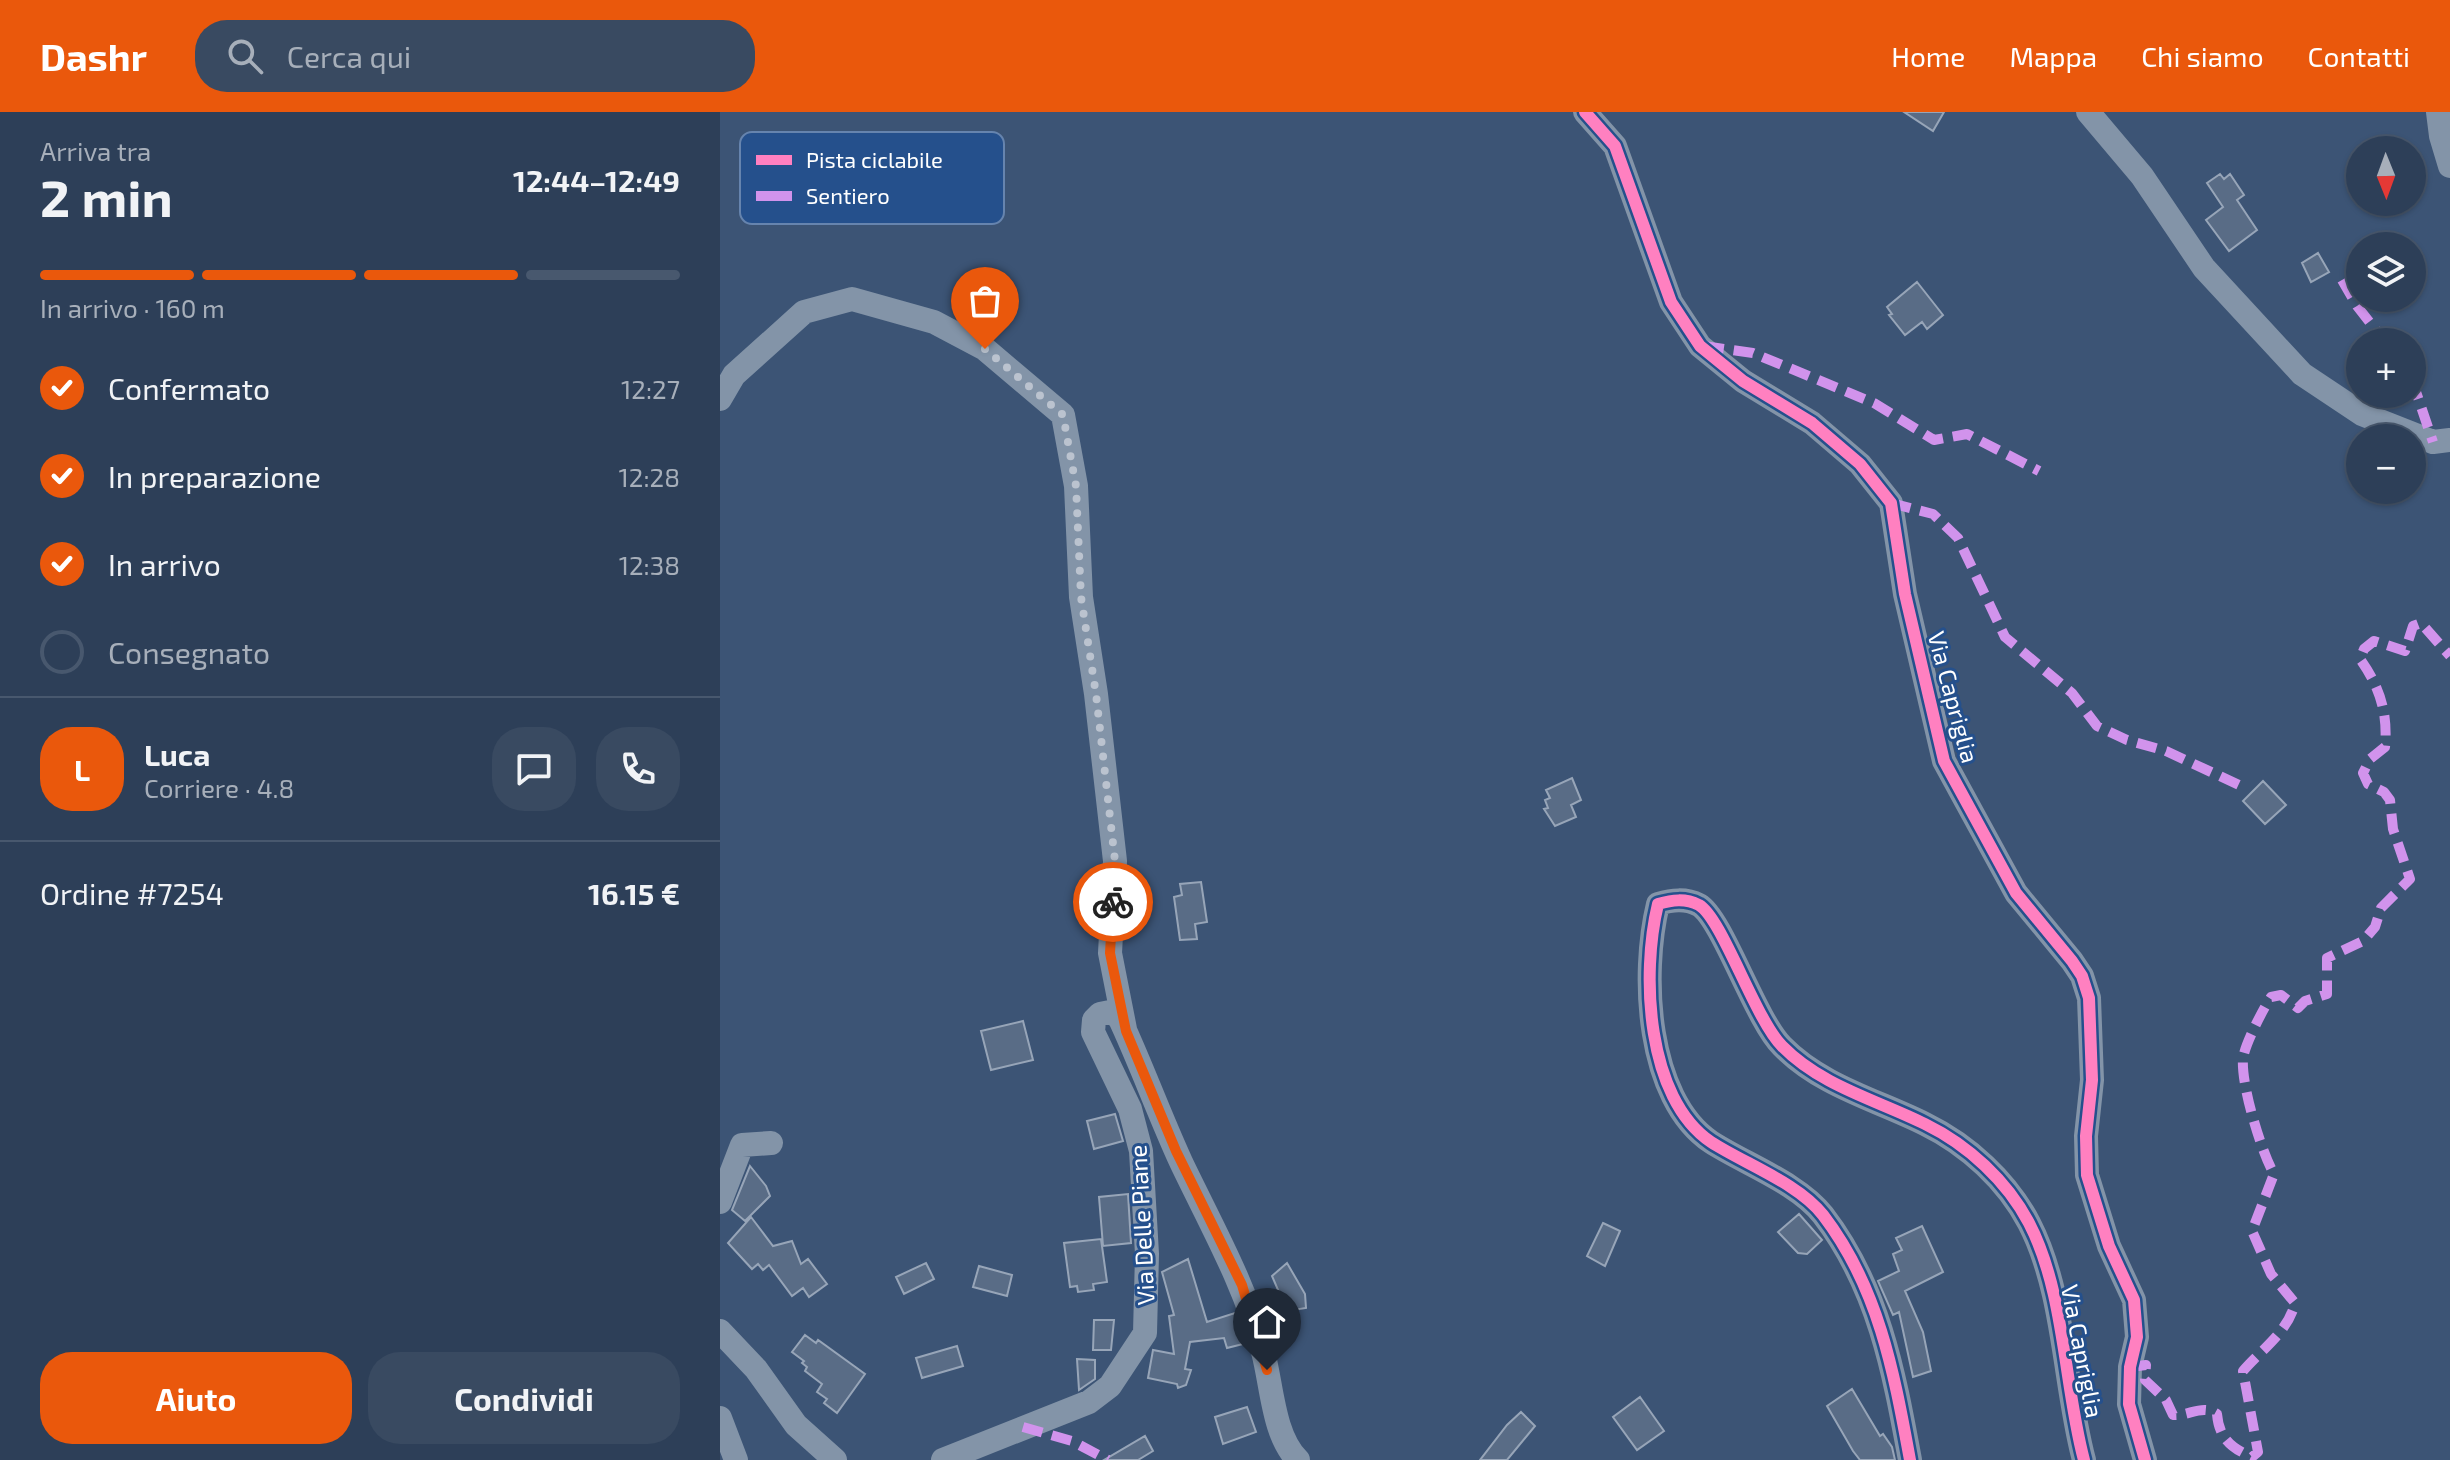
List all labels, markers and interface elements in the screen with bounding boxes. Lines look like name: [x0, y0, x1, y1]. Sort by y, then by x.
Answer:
search box: [195, 20, 755, 92]
text: Dashr: [40, 33, 147, 79]
icon: search: [223, 34, 267, 78]
text: Cerca qui: [287, 38, 411, 74]
text: Home: [1891, 39, 1965, 73]
text: Mappa: [2009, 39, 2097, 73]
text: Chi siamo: [2141, 39, 2264, 73]
text: Contatti: [2308, 39, 2410, 73]
legend: [740, 132, 1004, 224]
text: Arriva tra: [40, 135, 151, 166]
north arrow: [2346, 136, 2426, 216]
map controls: [2346, 136, 2426, 504]
text: Pista ciclabile: [806, 146, 943, 172]
text: 12:44–12:49: [513, 162, 680, 198]
text: 2 min: [40, 165, 173, 227]
text: Sentiero: [806, 182, 890, 208]
button: layers: [2346, 232, 2426, 312]
pin: [951, 267, 1019, 349]
icon: bag: [963, 279, 1007, 323]
text: In arrivo · 160 m: [40, 292, 225, 323]
button: +: [2346, 328, 2426, 408]
icon: check: [40, 366, 84, 410]
text: Confermato: [108, 370, 270, 406]
text: 12:27: [621, 373, 680, 404]
button: −: [2346, 424, 2426, 504]
icon: check: [40, 454, 84, 498]
text: In preparazione: [108, 458, 321, 494]
text: 12:28: [619, 461, 680, 492]
icon: check: [40, 542, 84, 586]
text: In arrivo: [108, 546, 221, 582]
text: 12:38: [619, 549, 680, 580]
street label: Via Capriglia: [1923, 628, 1985, 766]
text: Consegnato: [108, 634, 270, 670]
button: chat: [492, 727, 576, 811]
button: phone: [596, 727, 680, 811]
text: Luca: [144, 736, 210, 772]
text: L: [74, 751, 90, 787]
text: Corriere · 4.8: [144, 772, 294, 803]
courier: [1073, 862, 1153, 942]
text: Ordine #7254: [40, 875, 224, 911]
text: 16.15 €: [588, 875, 680, 911]
icon: bike: [1091, 880, 1135, 924]
street label: Via Delle Piane: [1122, 1144, 1160, 1306]
street label: Via Capriglia: [2056, 1282, 2110, 1420]
pin: [1233, 1288, 1301, 1370]
icon: home: [1245, 1300, 1289, 1344]
button: Aiuto: [40, 1352, 352, 1444]
button: Condividi: [368, 1352, 680, 1444]

